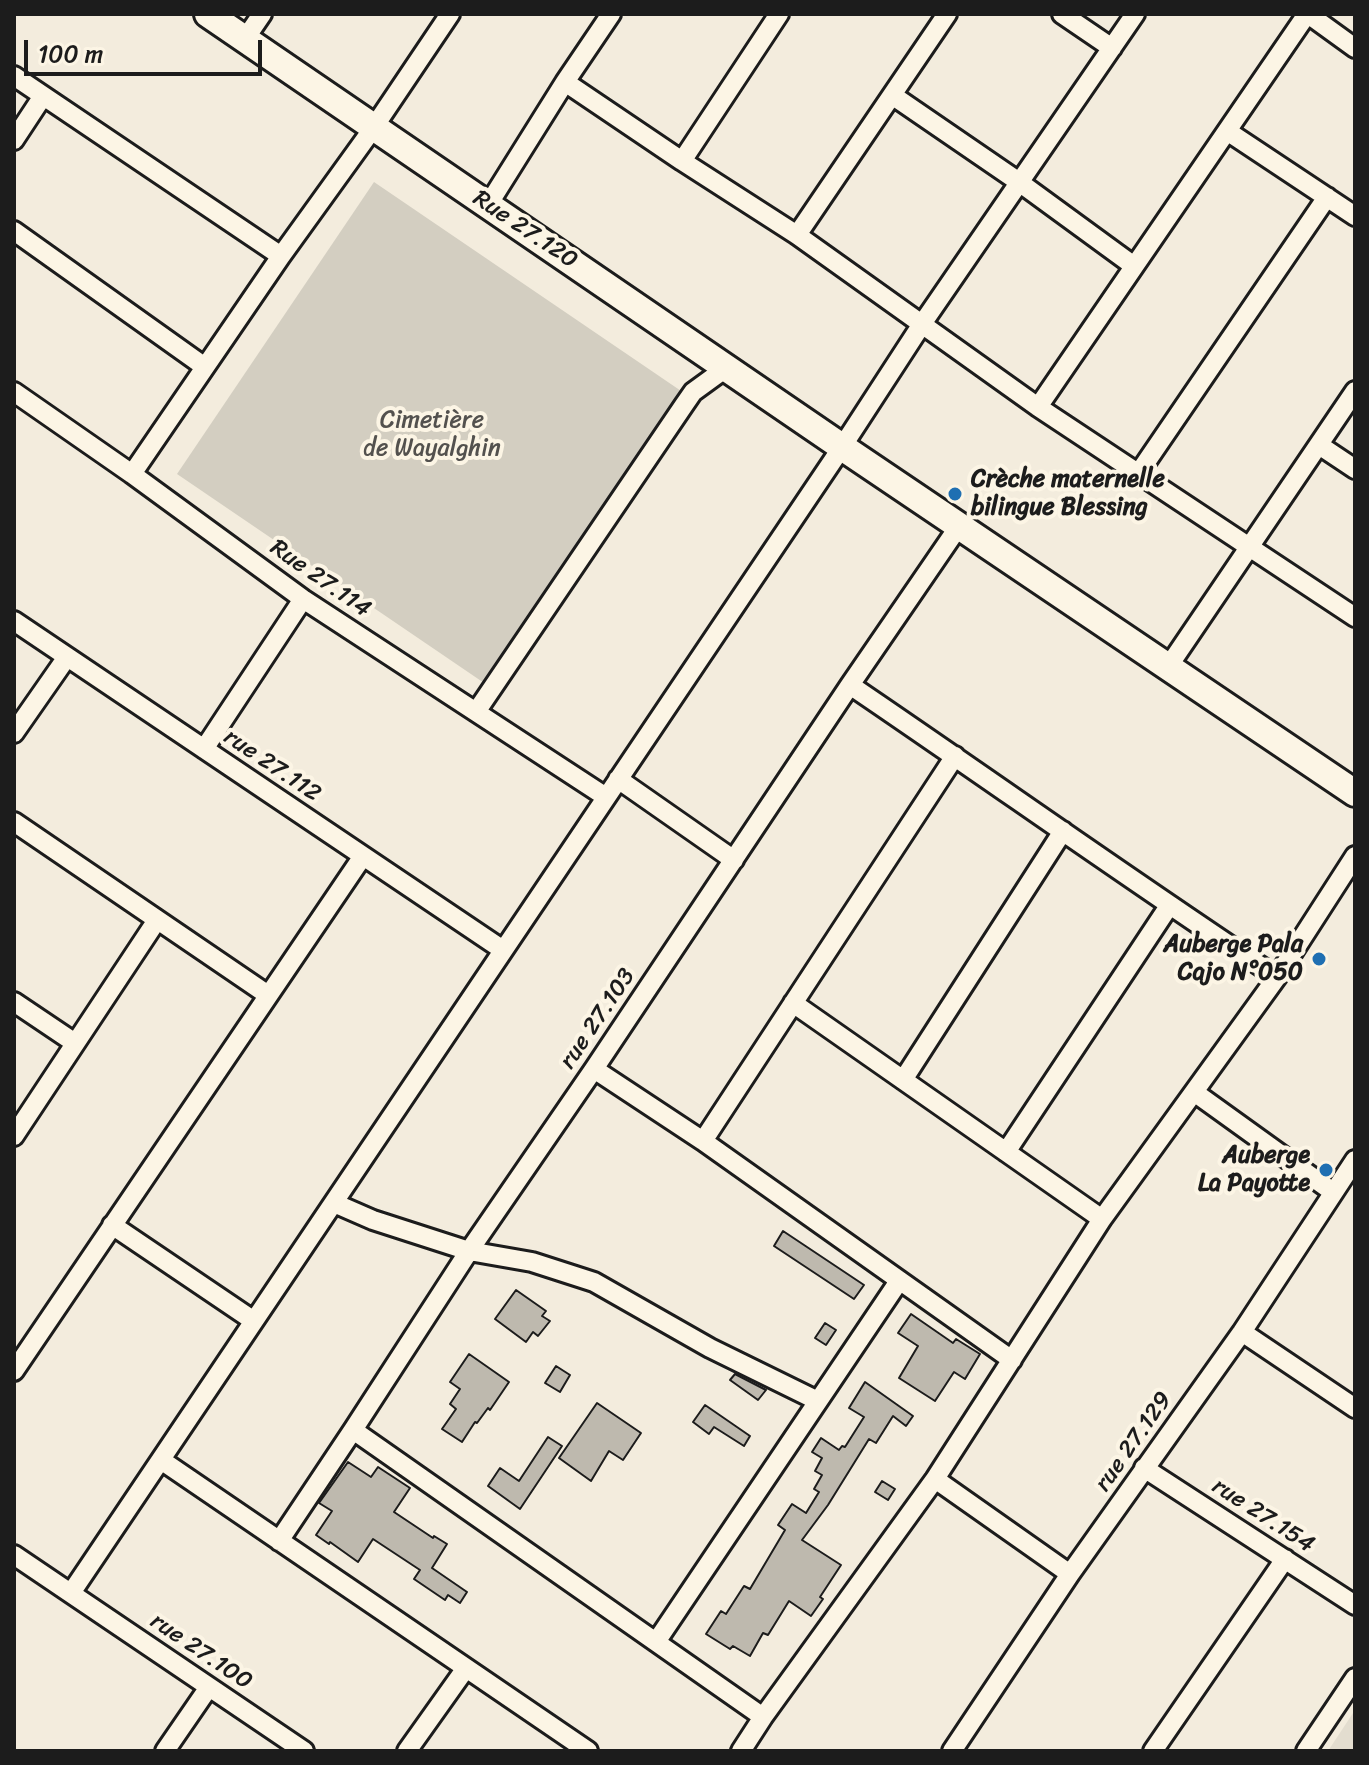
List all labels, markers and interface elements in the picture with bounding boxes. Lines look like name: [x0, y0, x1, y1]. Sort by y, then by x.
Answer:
scale bar: [28, 24, 266, 74]
text: 100 m: [38, 33, 103, 75]
street label: Rue 27.120: [467, 184, 583, 276]
park label: Cimetière de Wayalghin: [363, 407, 501, 463]
place label: Crèche maternelle bilingue Blessing: [971, 466, 1165, 522]
marker: Crèche maternelle bilingue Blessing: [946, 485, 964, 503]
street label: Rue 27.114: [264, 534, 376, 624]
street label: rue 27.112: [218, 723, 326, 809]
place label: Auberge Pala Cajo N°050: [1164, 931, 1303, 987]
marker: Auberge Pala Cajo N°050: [1310, 950, 1328, 968]
street label: rue 27.103: [554, 963, 642, 1075]
place label: Auberge La Payotte: [1198, 1142, 1310, 1198]
marker: Auberge La Payotte: [1317, 1161, 1335, 1179]
street label: rue 27.129: [1089, 1387, 1179, 1497]
street label: rue 27.154: [1206, 1472, 1320, 1560]
street label: rue 27.100: [145, 1607, 257, 1697]

